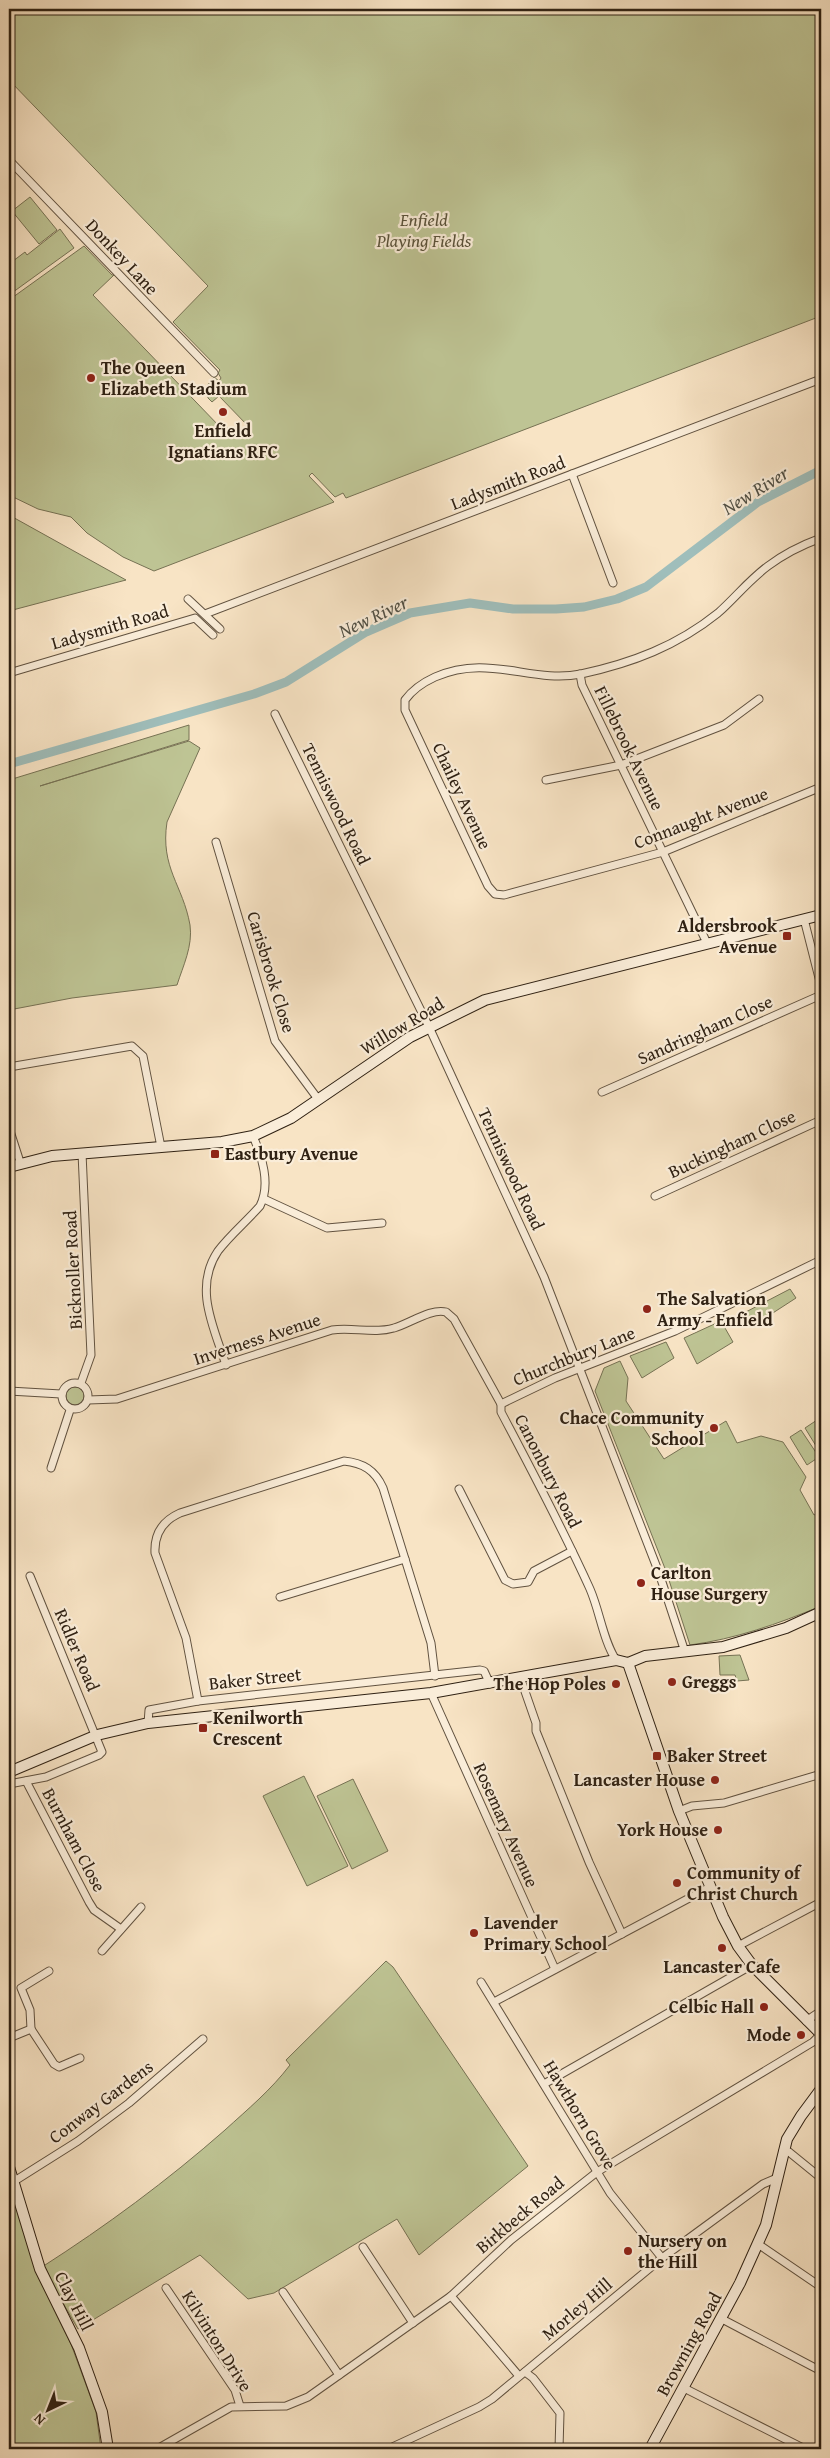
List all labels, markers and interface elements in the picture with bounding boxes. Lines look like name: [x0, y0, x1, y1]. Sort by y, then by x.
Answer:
park label: Enfield Playing Fields: [376, 206, 472, 254]
street label: Donkey Lane: [80, 212, 165, 301]
place label: The Queen Elizabeth Stadium: [101, 354, 247, 402]
marker: The Queen Elizabeth Stadium: [85, 372, 97, 384]
marker: Enfield Ignatians RFC: [217, 406, 229, 418]
place label: Enfield Ignatians RFC: [168, 417, 278, 465]
street label: Ladysmith Road: [447, 448, 569, 517]
water label: New River: [716, 458, 794, 522]
water label: New River: [333, 587, 413, 645]
street label: Ladysmith Road: [48, 597, 172, 656]
street label: Fillebrook Avenue: [588, 681, 671, 815]
street label: Tenniswood Road: [295, 738, 378, 870]
street label: Chailey Avenue: [426, 738, 499, 854]
street label: Connaught Avenue: [630, 779, 772, 856]
street label: Carisbrook Close: [240, 908, 303, 1036]
place label: Aldersbrook Avenue: [678, 912, 778, 960]
marker: Aldersbrook Avenue: [781, 930, 793, 942]
street label: Sandringham Close: [633, 988, 777, 1071]
street label: Willow Road: [355, 990, 449, 1061]
street label: Buckingham Close: [664, 1102, 800, 1185]
street label: Tenniswood Road: [471, 1103, 552, 1235]
place label: Eastbury Avenue: [225, 1140, 358, 1167]
marker: Eastbury Avenue: [209, 1148, 221, 1160]
street label: Bicknoller Road: [56, 1210, 89, 1330]
place label: The Salvation Army - Enfield: [657, 1285, 773, 1333]
marker: The Salvation Army - Enfield: [641, 1303, 653, 1315]
street label: Inverness Avenue: [190, 1305, 324, 1372]
street label: Churchbury Lane: [509, 1319, 639, 1392]
place label: Chace Community School: [560, 1404, 705, 1452]
street label: Canonbury Road: [508, 1409, 589, 1533]
marker: Chace Community School: [708, 1422, 720, 1434]
place label: Carlton House Surgery: [651, 1559, 769, 1607]
marker: Carlton House Surgery: [635, 1577, 647, 1589]
street label: Ridler Road: [48, 1604, 107, 1696]
street label: Baker Street: [207, 1660, 303, 1697]
place label: Greggs: [682, 1668, 737, 1695]
place label: The Hop Poles: [493, 1670, 606, 1697]
marker: Greggs: [666, 1676, 678, 1688]
marker: The Hop Poles: [610, 1678, 622, 1690]
place label: Kenilworth Crescent: [213, 1704, 303, 1752]
marker: Kenilworth Crescent: [197, 1722, 209, 1734]
place label: Baker Street: [667, 1742, 767, 1769]
marker: Baker Street: [651, 1750, 663, 1762]
street label: Rosemary Avenue: [467, 1758, 546, 1892]
place label: Lancaster House: [574, 1766, 705, 1793]
marker: Lancaster House: [709, 1774, 721, 1786]
street label: Burnham Close: [36, 1783, 113, 1897]
place label: York House: [617, 1816, 708, 1843]
marker: York House: [712, 1824, 724, 1836]
place label: Community of Christ Church: [687, 1859, 803, 1907]
marker: Community of Christ Church: [671, 1877, 683, 1889]
place label: Lavender Primary School: [484, 1909, 608, 1957]
marker: Lavender Primary School: [468, 1927, 480, 1939]
marker: Lancaster Cafe: [716, 1942, 728, 1954]
place label: Lancaster Cafe: [664, 1953, 781, 1980]
place label: Celbic Hall: [669, 1993, 754, 2020]
marker: Celbic Hall: [758, 2001, 770, 2013]
place label: Mode: [747, 2021, 791, 2048]
marker: Mode: [795, 2029, 807, 2041]
street label: Conway Gardens: [43, 2053, 159, 2150]
street label: Hawthorn Grove: [537, 2055, 624, 2175]
street label: Birkbeck Road: [470, 2169, 570, 2260]
place label: Nursery on the Hill: [638, 2227, 727, 2275]
marker: Nursery on the Hill: [622, 2245, 634, 2257]
street label: Clay Hill: [48, 2266, 101, 2335]
street label: Morley Hill: [535, 2271, 618, 2346]
street label: Kilvinton Drive: [176, 2285, 259, 2397]
street label: Browning Road: [649, 2287, 728, 2401]
north arrow: [22, 2386, 72, 2436]
text: N: [28, 2409, 49, 2430]

